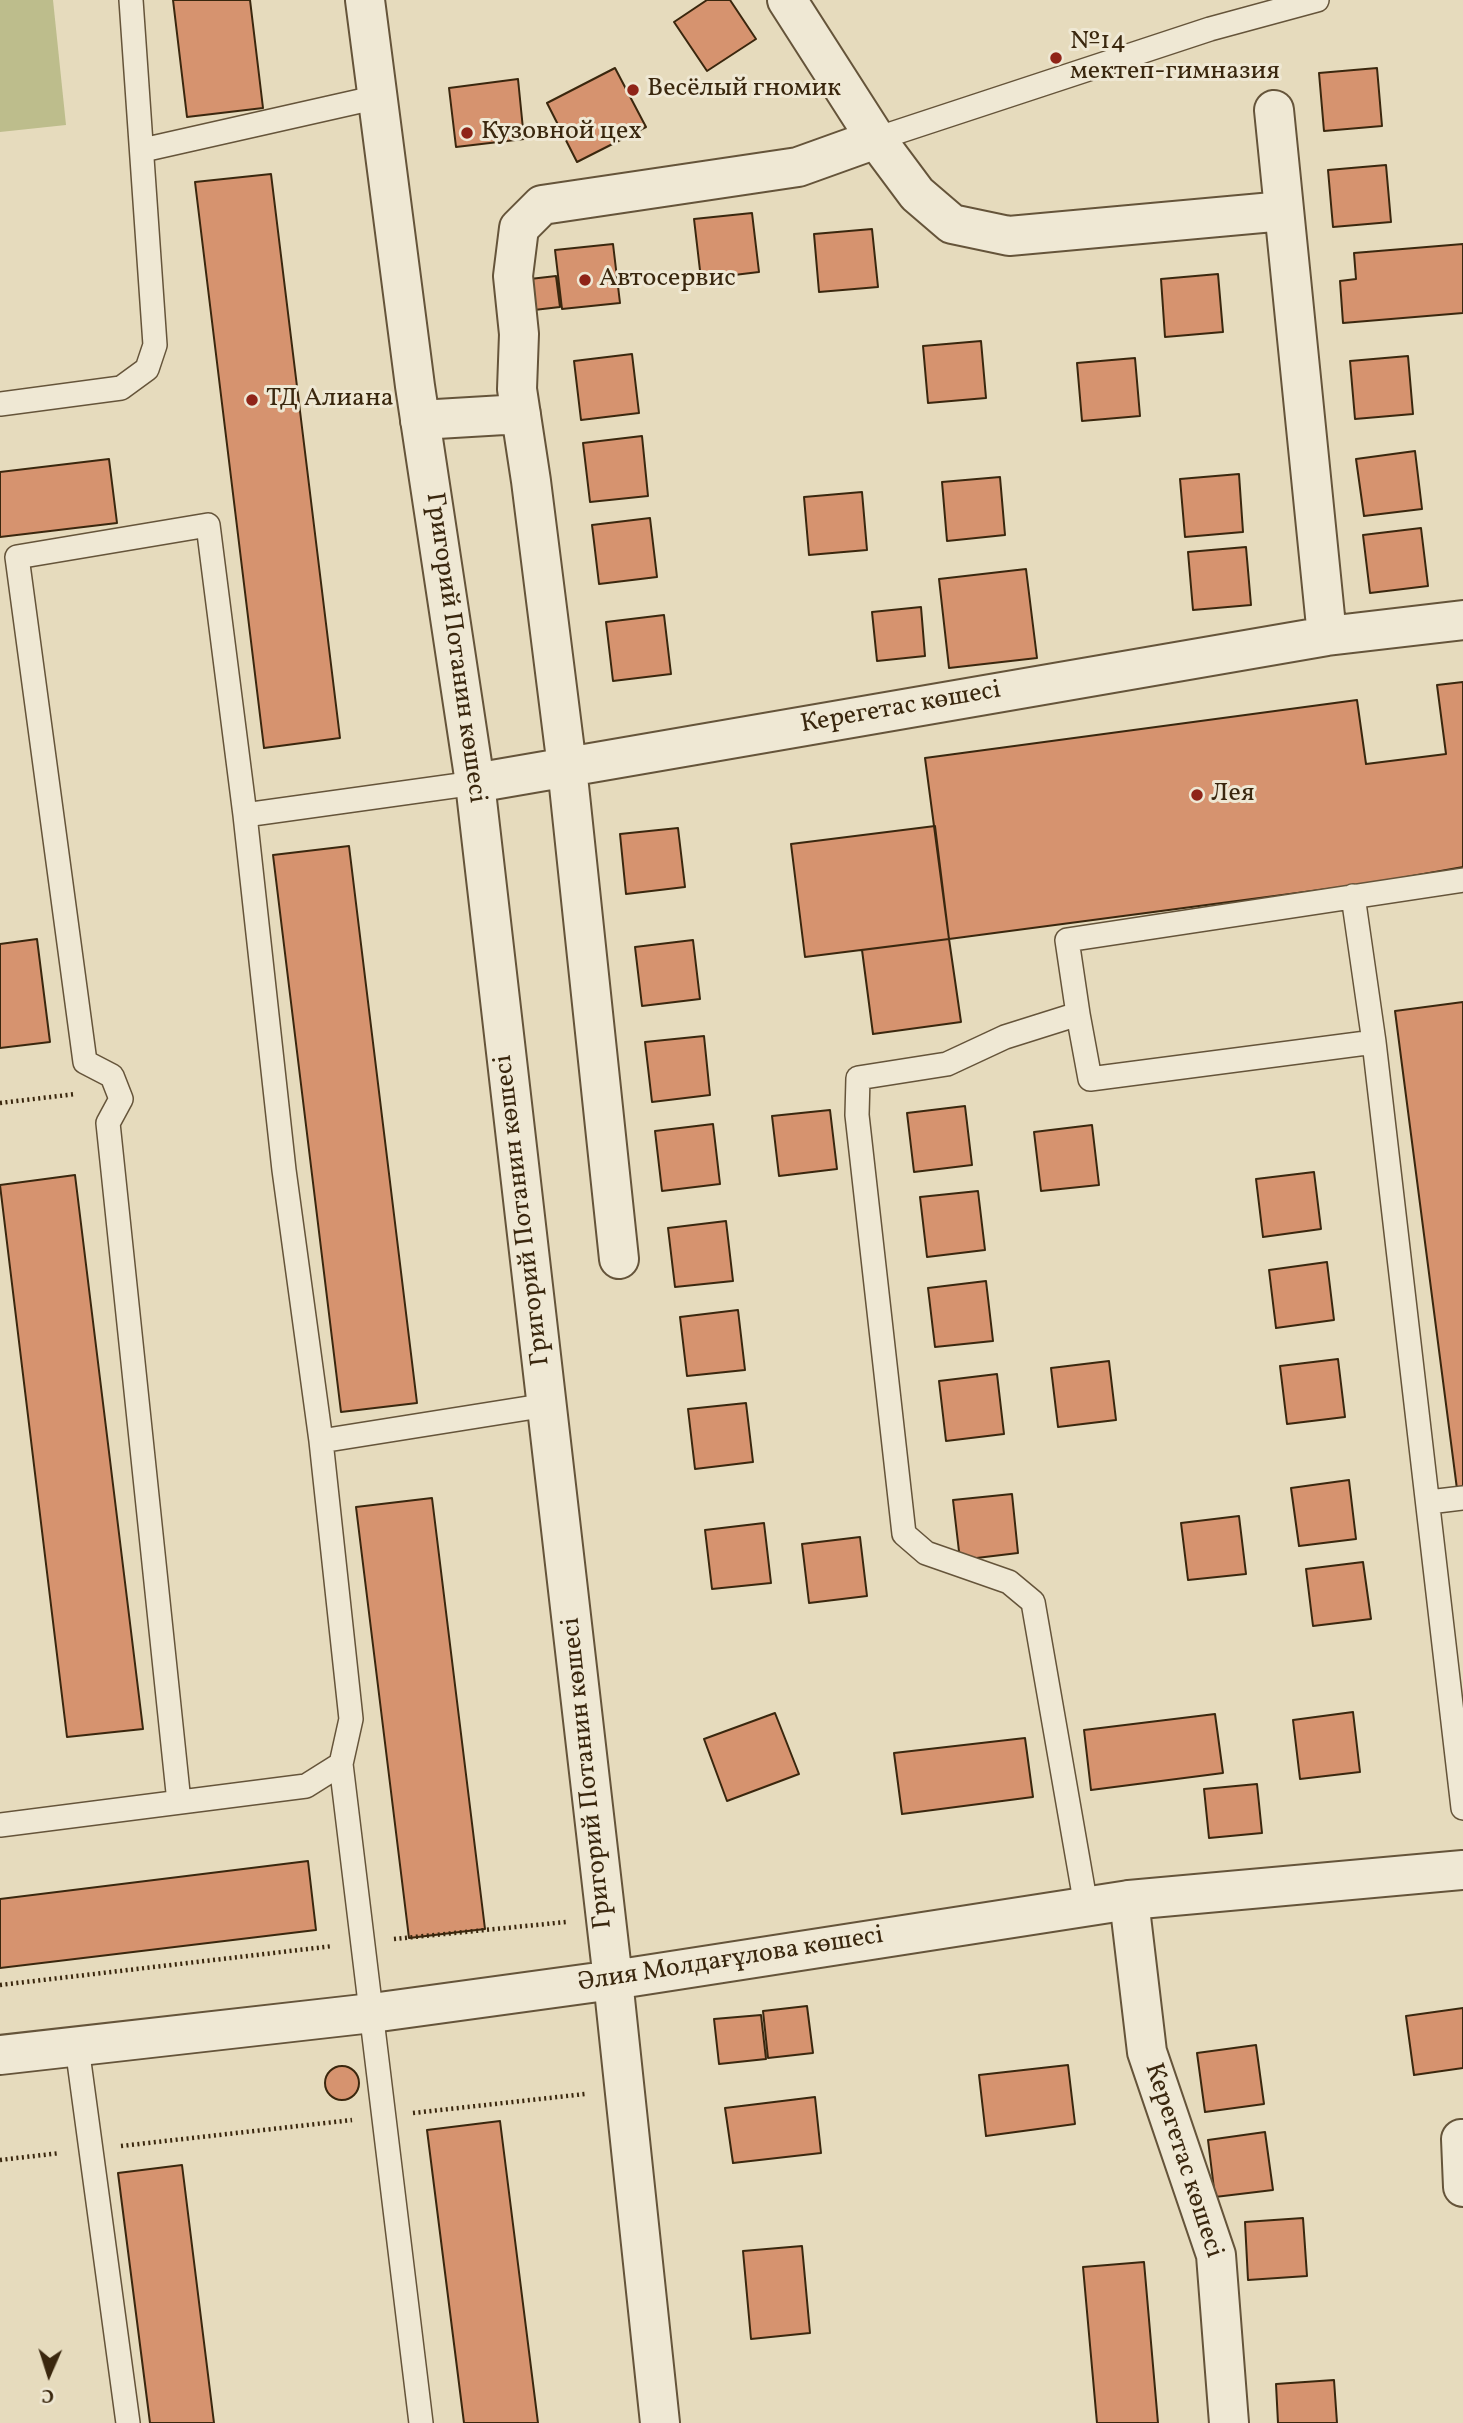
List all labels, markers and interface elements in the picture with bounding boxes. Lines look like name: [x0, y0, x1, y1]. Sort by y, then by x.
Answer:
place label: №14 мектеп-гимназия: [1070, 27, 1280, 88]
marker: №14 мектеп-гимназия: [1048, 50, 1064, 66]
place label: Весёлый гномик: [647, 74, 841, 106]
marker: Весёлый гномик: [625, 82, 641, 98]
place label: Кузовной цех: [481, 117, 642, 149]
marker: Кузовной цех: [459, 125, 475, 141]
place label: Автосервис: [599, 264, 736, 296]
marker: Автосервис: [577, 272, 593, 288]
place label: ТД Алиана: [266, 384, 394, 416]
marker: ТД Алиана: [244, 392, 260, 408]
street label: Григорий Потанин көшесі: [417, 491, 491, 805]
street label: Керегетас көшесі: [798, 676, 1004, 742]
place label: Лея: [1211, 779, 1254, 811]
marker: Лея: [1189, 787, 1205, 803]
street label: Григорий Потанин көшесі: [489, 1053, 559, 1367]
street label: Григорий Потанин көшесі: [557, 1616, 621, 1930]
street label: Әлия Молдағұлова көшесі: [576, 1921, 886, 2001]
street label: Керегетас көшесі: [1136, 2060, 1228, 2262]
north arrow: [14, 2339, 84, 2409]
text: С: [41, 2382, 55, 2408]

